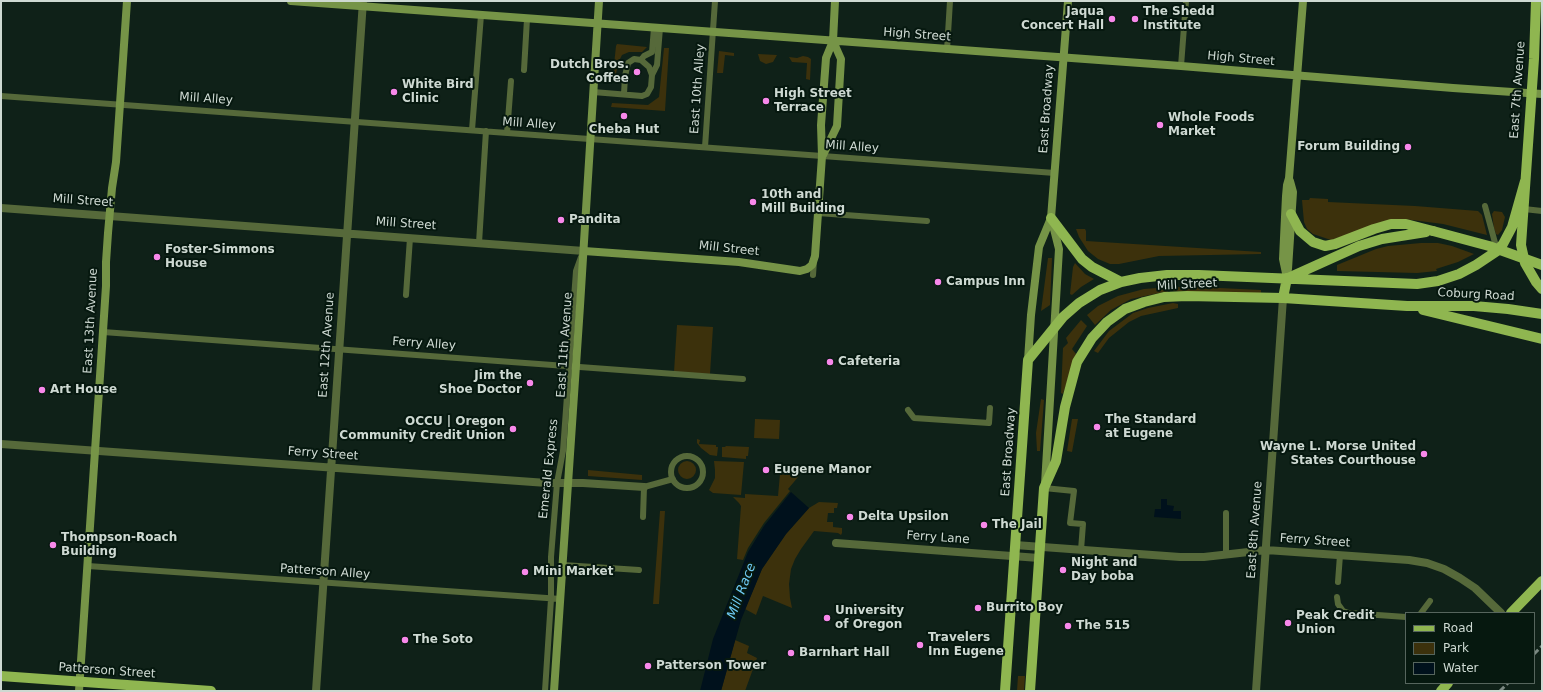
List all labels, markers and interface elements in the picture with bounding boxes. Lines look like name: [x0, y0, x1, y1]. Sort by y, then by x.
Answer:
place label: Jaqua Concert Hall: [1021, 5, 1104, 33]
place label: The Shedd Institute: [1143, 5, 1215, 33]
marker: Jaqua Concert Hall: [1107, 14, 1117, 24]
marker: The Shedd Institute: [1130, 14, 1140, 24]
street label: High Street: [883, 25, 951, 45]
street label: East 7th Avenue: [1507, 41, 1529, 139]
street label: East 10th Alley: [688, 43, 708, 135]
street label: High Street: [1207, 49, 1275, 69]
place label: Dutch Bros. Coffee: [550, 58, 629, 86]
street label: East Broadway: [1037, 64, 1057, 154]
marker: Dutch Bros. Coffee: [632, 67, 642, 77]
place label: White Bird Clinic: [402, 78, 474, 106]
marker: White Bird Clinic: [389, 87, 399, 97]
place label: High Street Terrace: [774, 87, 852, 115]
street label: Mill Alley: [179, 90, 233, 108]
marker: High Street Terrace: [761, 96, 771, 106]
marker: Cheba Hut: [619, 111, 629, 121]
place label: Whole Foods Market: [1168, 111, 1254, 139]
street label: Mill Alley: [502, 115, 556, 133]
marker: Whole Foods Market: [1155, 120, 1165, 130]
place label: Cheba Hut: [589, 123, 659, 137]
street label: Mill Alley: [825, 138, 879, 156]
place label: Forum Building: [1297, 140, 1400, 154]
marker: Forum Building: [1403, 142, 1413, 152]
place label: 10th and Mill Building: [761, 188, 845, 216]
street label: Mill Street: [52, 192, 114, 210]
marker: 10th and Mill Building: [748, 197, 758, 207]
place label: Pandita: [569, 213, 621, 227]
street label: Mill Street: [375, 215, 437, 233]
marker: Pandita: [556, 215, 566, 225]
street label: Mill Street: [698, 239, 760, 259]
place label: Foster-Simmons House: [165, 243, 275, 271]
marker: Foster-Simmons House: [152, 252, 162, 262]
street label: East 13th Avenue: [81, 268, 101, 374]
place label: Campus Inn: [946, 275, 1025, 289]
street label: Mill Street: [1156, 276, 1218, 294]
marker: Campus Inn: [933, 277, 943, 287]
street label: Coburg Road: [1437, 286, 1515, 304]
street label: East 12th Avenue: [316, 292, 338, 398]
street label: East 11th Avenue: [554, 292, 576, 398]
street label: Ferry Alley: [392, 335, 456, 353]
place label: Cafeteria: [838, 355, 900, 369]
marker: Cafeteria: [825, 357, 835, 367]
place label: Jim the Shoe Doctor: [439, 369, 522, 397]
marker: Jim the Shoe Doctor: [525, 378, 535, 388]
place label: Art House: [50, 383, 117, 397]
marker: Art House: [37, 385, 47, 395]
street label: East Broadway: [999, 407, 1019, 497]
place label: The Standard at Eugene: [1105, 413, 1196, 441]
place label: OCCU | Oregon Community Credit Union: [339, 415, 505, 443]
street label: Emerald Express: [537, 418, 561, 520]
marker: The Standard at Eugene: [1092, 422, 1102, 432]
marker: OCCU | Oregon Community Credit Union: [508, 424, 518, 434]
place label: Wayne L. Morse United States Courthouse: [1260, 440, 1416, 468]
street label: Ferry Street: [287, 444, 359, 464]
marker: Wayne L. Morse United States Courthouse: [1419, 449, 1429, 459]
place label: Eugene Manor: [774, 463, 871, 477]
marker: Eugene Manor: [761, 465, 771, 475]
street label: East 8th Avenue: [1244, 481, 1266, 579]
place label: Delta Upsilon: [858, 510, 949, 524]
marker: Delta Upsilon: [845, 512, 855, 522]
place label: The Jail: [992, 518, 1042, 532]
marker: The Jail: [979, 520, 989, 530]
street label: Ferry Lane: [906, 529, 970, 547]
place label: Thompson-Roach Building: [61, 531, 177, 559]
street label: Ferry Street: [1279, 531, 1351, 551]
marker: Thompson-Roach Building: [48, 540, 58, 550]
place label: Night and Day boba: [1071, 556, 1137, 584]
water label: Mill Race: [724, 561, 760, 621]
street label: Patterson Alley: [280, 562, 370, 582]
place label: Mini Market: [533, 565, 613, 579]
marker: Night and Day boba: [1058, 565, 1068, 575]
marker: Mini Market: [520, 567, 530, 577]
place label: Burrito Boy: [986, 601, 1063, 615]
marker: Burrito Boy: [973, 603, 983, 613]
place label: University of Oregon: [835, 604, 904, 632]
place label: Peak Credit Union: [1296, 609, 1374, 637]
legend: [1405, 612, 1535, 684]
marker: University of Oregon: [822, 613, 832, 623]
marker: Peak Credit Union: [1283, 618, 1293, 628]
place label: The 515: [1076, 619, 1130, 633]
marker: The 515: [1063, 621, 1073, 631]
text: Road: [1443, 621, 1473, 635]
place label: Travelers Inn Eugene: [928, 631, 1004, 659]
place label: The Soto: [413, 633, 473, 647]
marker: The Soto: [400, 635, 410, 645]
marker: Travelers Inn Eugene: [915, 640, 925, 650]
text: Park: [1443, 641, 1469, 655]
place label: Barnhart Hall: [799, 646, 890, 660]
marker: Barnhart Hall: [786, 648, 796, 658]
place label: Patterson Tower: [656, 659, 766, 673]
street label: Patterson Street: [58, 660, 156, 682]
marker: Patterson Tower: [643, 661, 653, 671]
text: Water: [1443, 661, 1478, 675]

